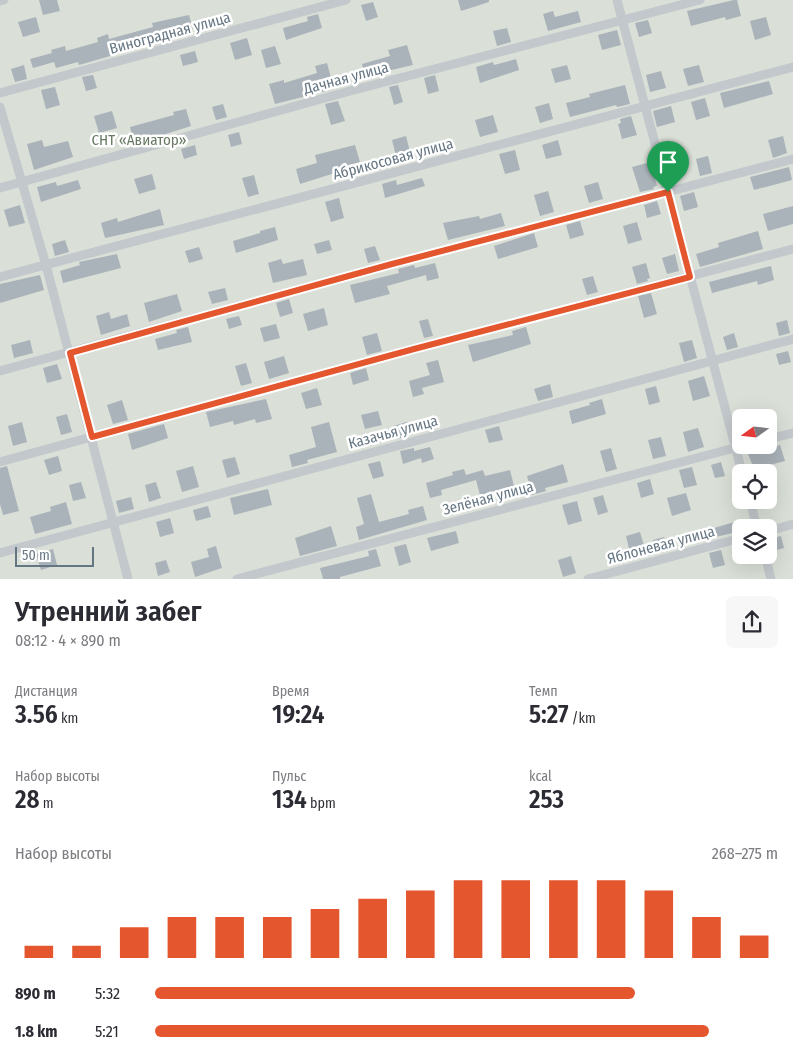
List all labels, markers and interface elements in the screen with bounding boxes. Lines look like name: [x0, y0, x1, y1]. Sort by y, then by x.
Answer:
street label: Виноградная улица: [107, 8, 233, 58]
street label: Дачная улица: [301, 58, 390, 98]
park label: СНТ «Авиатор»: [91, 131, 187, 149]
street label: Абрикосовая улица: [331, 134, 455, 184]
pin: [647, 141, 689, 192]
icon: arrive: [654, 148, 682, 176]
north arrow: [732, 409, 778, 454]
map controls: [732, 409, 777, 564]
street label: Казачья улица: [346, 411, 440, 453]
button: locate: [732, 464, 777, 509]
street label: Зелёная улица: [441, 477, 535, 519]
button: layers: [732, 519, 777, 564]
street label: Яблоневая улица: [605, 522, 717, 568]
scale bar: [15, 544, 94, 567]
text: 50 m: [22, 547, 50, 564]
text: Утренний забег: [15, 595, 202, 628]
button: share: [726, 596, 778, 648]
text: 08:12 · 4 × 890 m: [15, 631, 121, 650]
text: Дистанция: [15, 683, 78, 700]
text: Время: [272, 683, 309, 700]
text: Темп: [529, 683, 558, 700]
text: 3.56: [15, 700, 58, 730]
text: 19:24: [272, 700, 324, 730]
text: 5:27: [529, 700, 569, 730]
text: km: [58, 710, 78, 727]
text: /km: [569, 710, 596, 727]
text: Набор высоты: [15, 768, 100, 785]
text: Пульс: [272, 768, 306, 785]
text: kcal: [529, 768, 552, 785]
text: 28: [15, 785, 40, 815]
text: 134: [272, 785, 307, 815]
text: 253: [529, 785, 564, 815]
text: m: [40, 795, 54, 812]
text: bpm: [307, 795, 336, 812]
text: Набор высоты: [15, 844, 112, 863]
text: 268–275 m: [712, 844, 778, 863]
text: 890 m: [15, 984, 56, 1003]
text: 5:32: [95, 984, 120, 1003]
text: 1.8 km: [15, 1022, 58, 1041]
text: 5:21: [95, 1022, 119, 1041]

